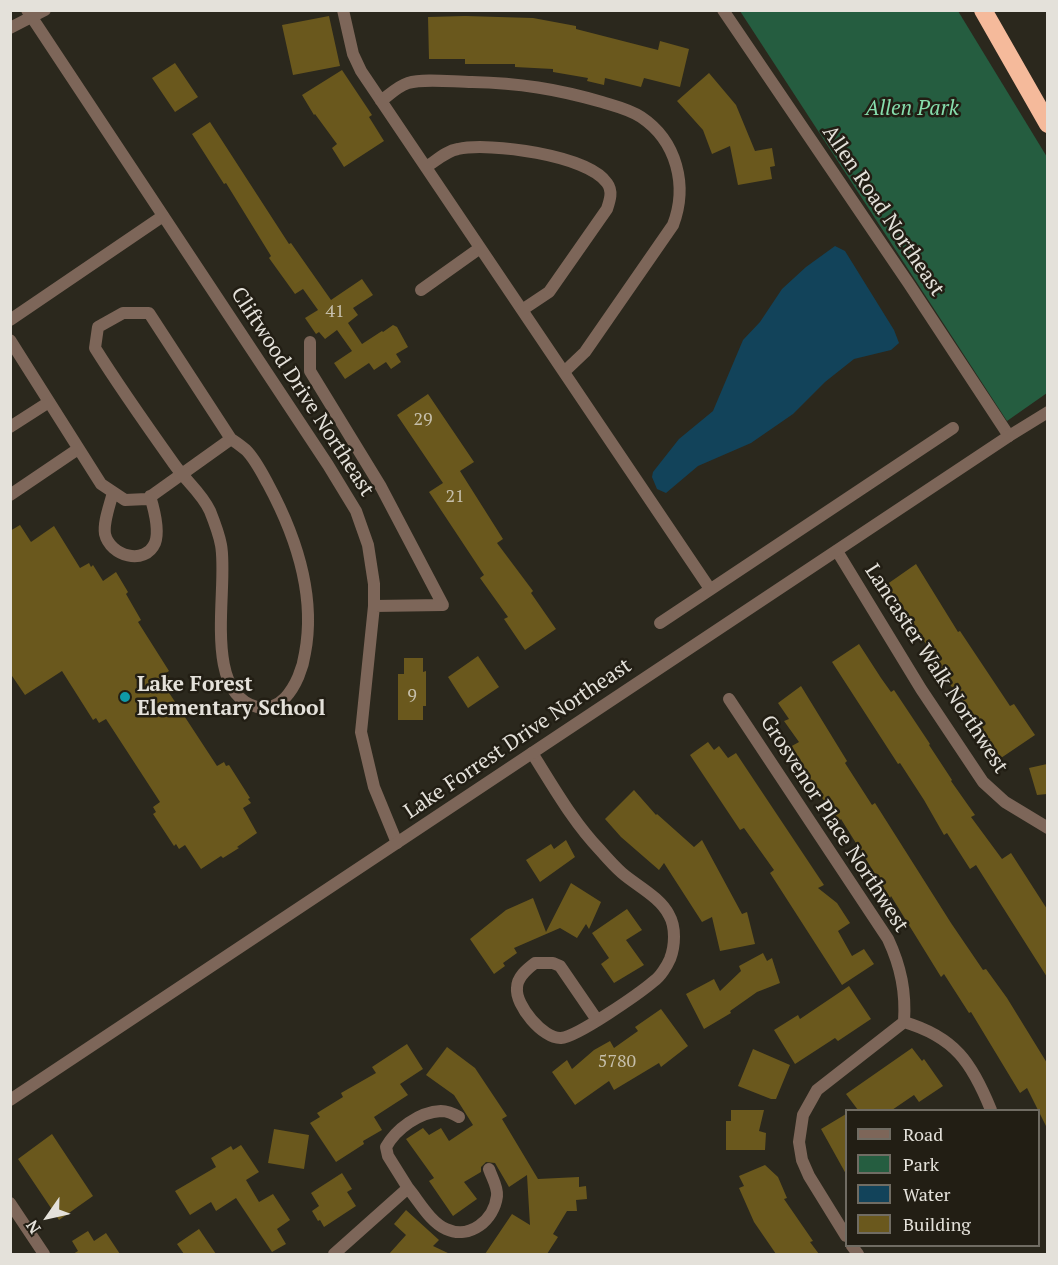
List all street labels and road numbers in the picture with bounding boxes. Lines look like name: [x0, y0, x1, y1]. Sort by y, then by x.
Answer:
street label: Allen Road Northeast: [817, 121, 949, 301]
street label: Cliftwood Drive Northeast: [225, 283, 379, 501]
street label: Lancaster Walk Northwest: [859, 560, 1013, 778]
street label: Lake Forrest Drive Northeast: [400, 653, 636, 825]
street label: Grosvenor Place Northwest: [754, 711, 914, 937]

